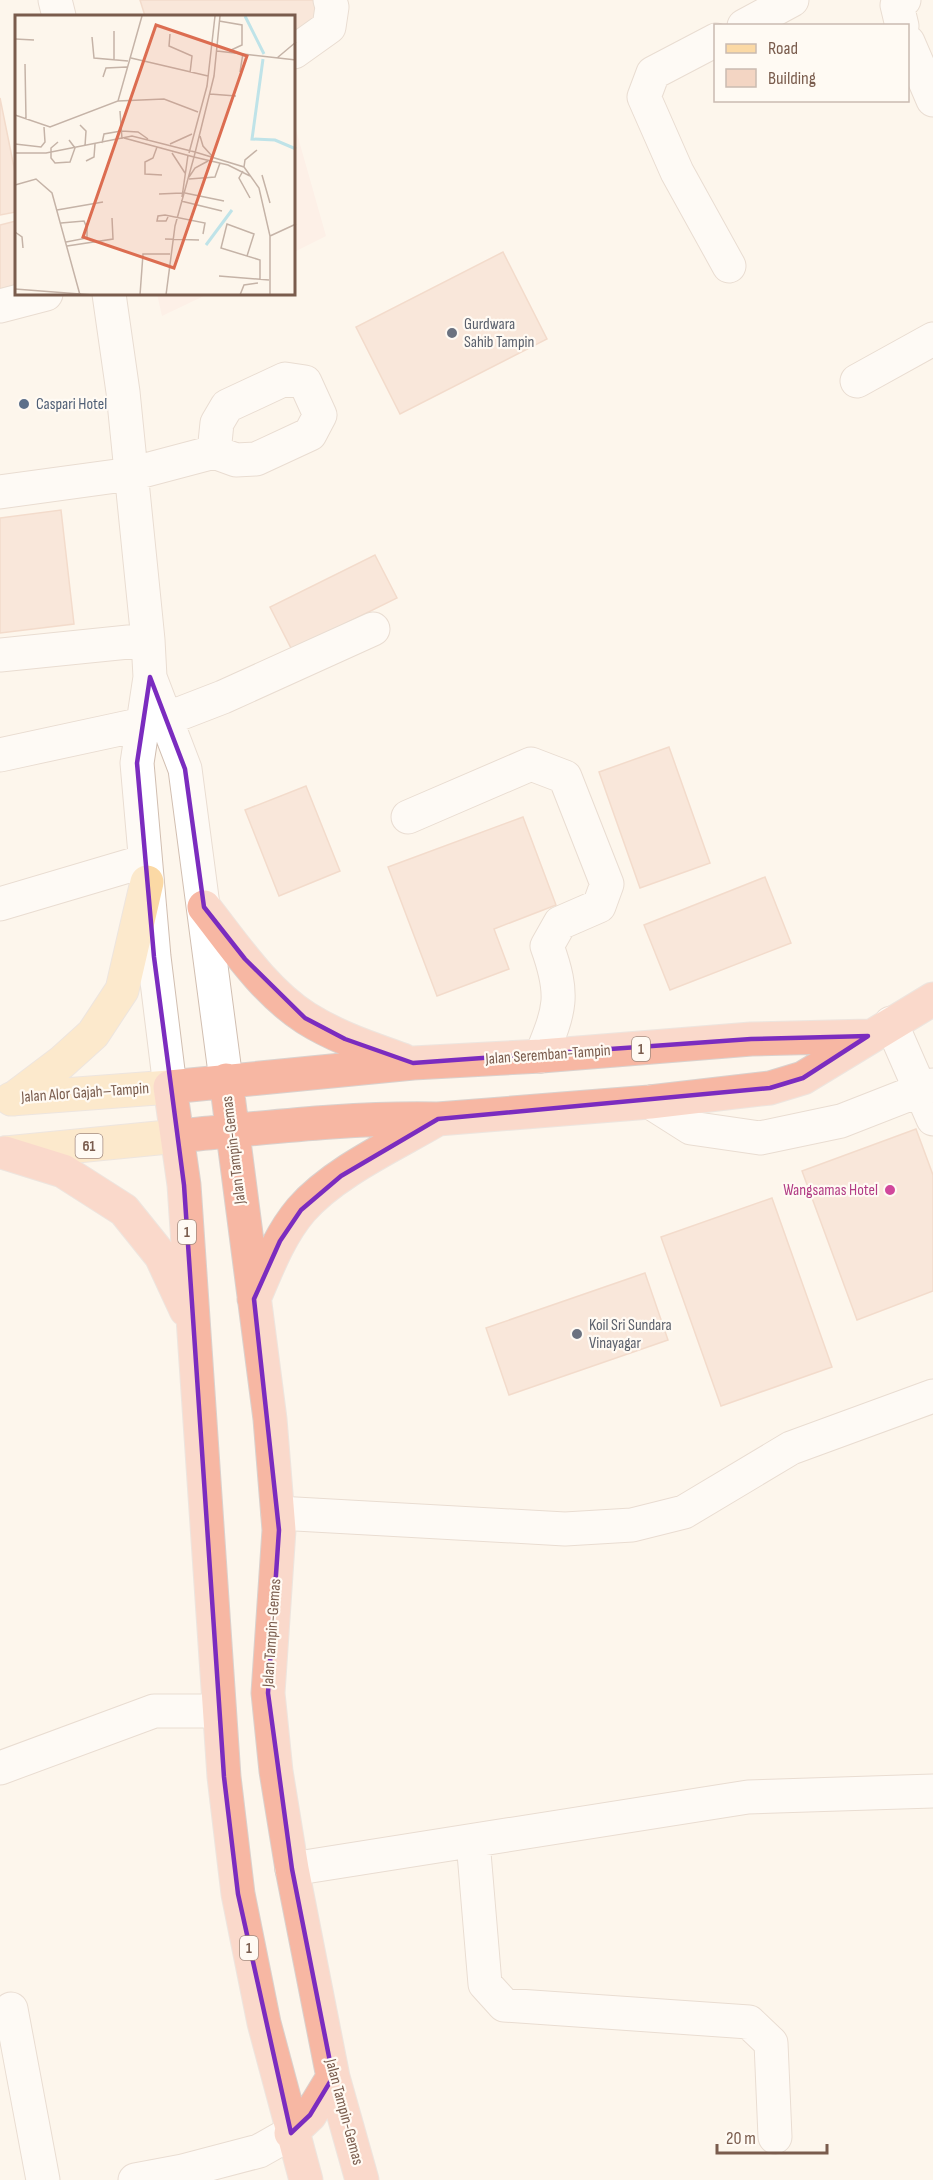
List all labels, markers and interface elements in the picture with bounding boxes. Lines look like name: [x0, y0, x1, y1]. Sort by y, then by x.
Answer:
inset map: [15, 15, 296, 296]
legend: [714, 24, 909, 102]
text: Road: [768, 38, 798, 59]
text: Building: [768, 68, 816, 89]
place label: Gurdwara Sahib Tampin: [464, 315, 534, 352]
marker: Gurdwara Sahib Tampin: [445, 326, 459, 340]
place label: Caspari Hotel: [36, 395, 107, 414]
marker: Caspari Hotel: [17, 397, 31, 411]
road number: 1: [632, 1037, 650, 1061]
street label: Jalan Seremban-Tampin: [484, 1041, 611, 1069]
street label: Jalan Alor Gajah–Tampin: [19, 1079, 150, 1107]
street label: Jalan Tampin-Gemas: [218, 1095, 250, 1206]
road number: 61: [76, 1134, 103, 1158]
place label: Wangsamas Hotel: [783, 1181, 878, 1200]
marker: Wangsamas Hotel: [883, 1183, 897, 1197]
road number: 1: [178, 1220, 196, 1244]
place label: Koil Sri Sundara Vinayagar: [589, 1316, 672, 1353]
marker: Koil Sri Sundara Vinayagar: [570, 1327, 584, 1341]
street label: Jalan Tampin-Gemas: [259, 1578, 285, 1689]
road number: 1: [240, 1936, 258, 1960]
street label: Jalan Tampin-Gemas: [320, 2056, 367, 2167]
scale bar: [717, 2117, 826, 2155]
text: 20 m: [726, 2128, 756, 2149]

